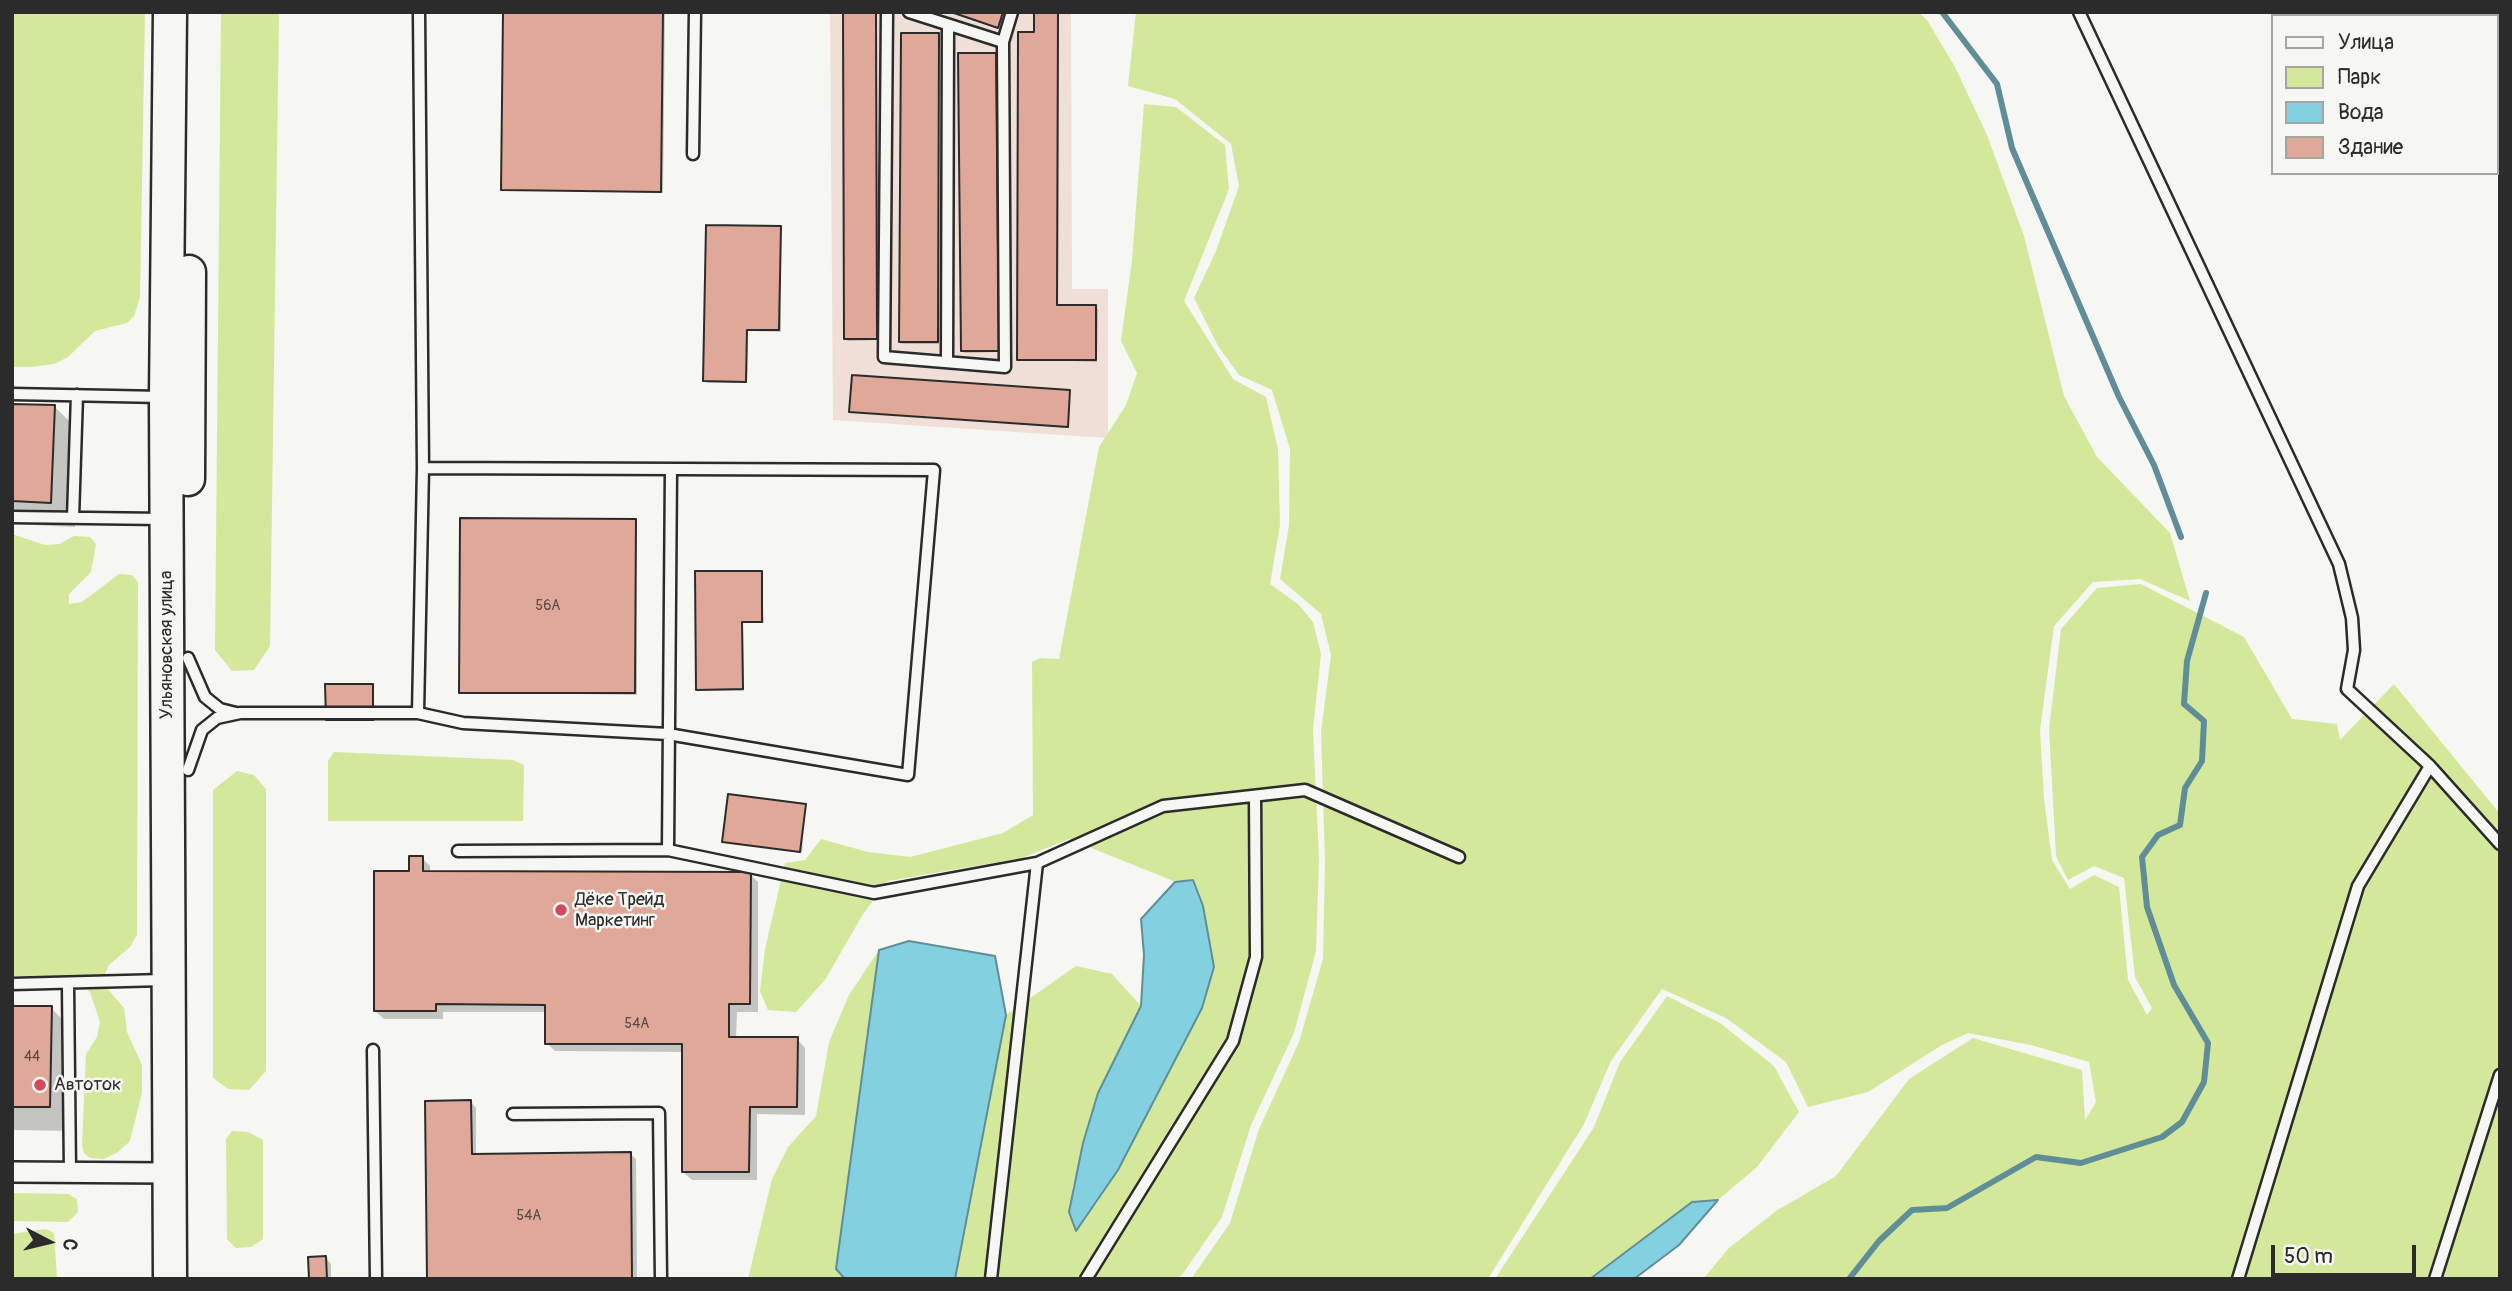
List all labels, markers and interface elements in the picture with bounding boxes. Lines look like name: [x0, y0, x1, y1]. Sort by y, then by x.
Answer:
legend: [2270, 14, 2498, 175]
text: Улица: [2338, 29, 2394, 56]
text: Парк: [2338, 64, 2381, 91]
text: Вода: [2338, 99, 2384, 126]
text: Здание: [2338, 134, 2403, 161]
street label: Ульяновская улица: [156, 571, 178, 719]
house number: 56А: [536, 598, 560, 614]
place label: Дёке Трейд Маркетинг: [575, 889, 664, 932]
marker: Дёке Трейд Маркетинг: [553, 902, 569, 918]
house number: 54А: [625, 1016, 649, 1032]
house number: 44: [24, 1049, 40, 1065]
place label: Автоток: [54, 1074, 121, 1096]
marker: Автоток: [32, 1077, 48, 1093]
north arrow: [14, 1207, 84, 1277]
house number: 54А: [517, 1208, 541, 1224]
scale bar: [2274, 1232, 2419, 1276]
text: С: [57, 1237, 82, 1252]
text: 50 m: [2284, 1243, 2333, 1270]

